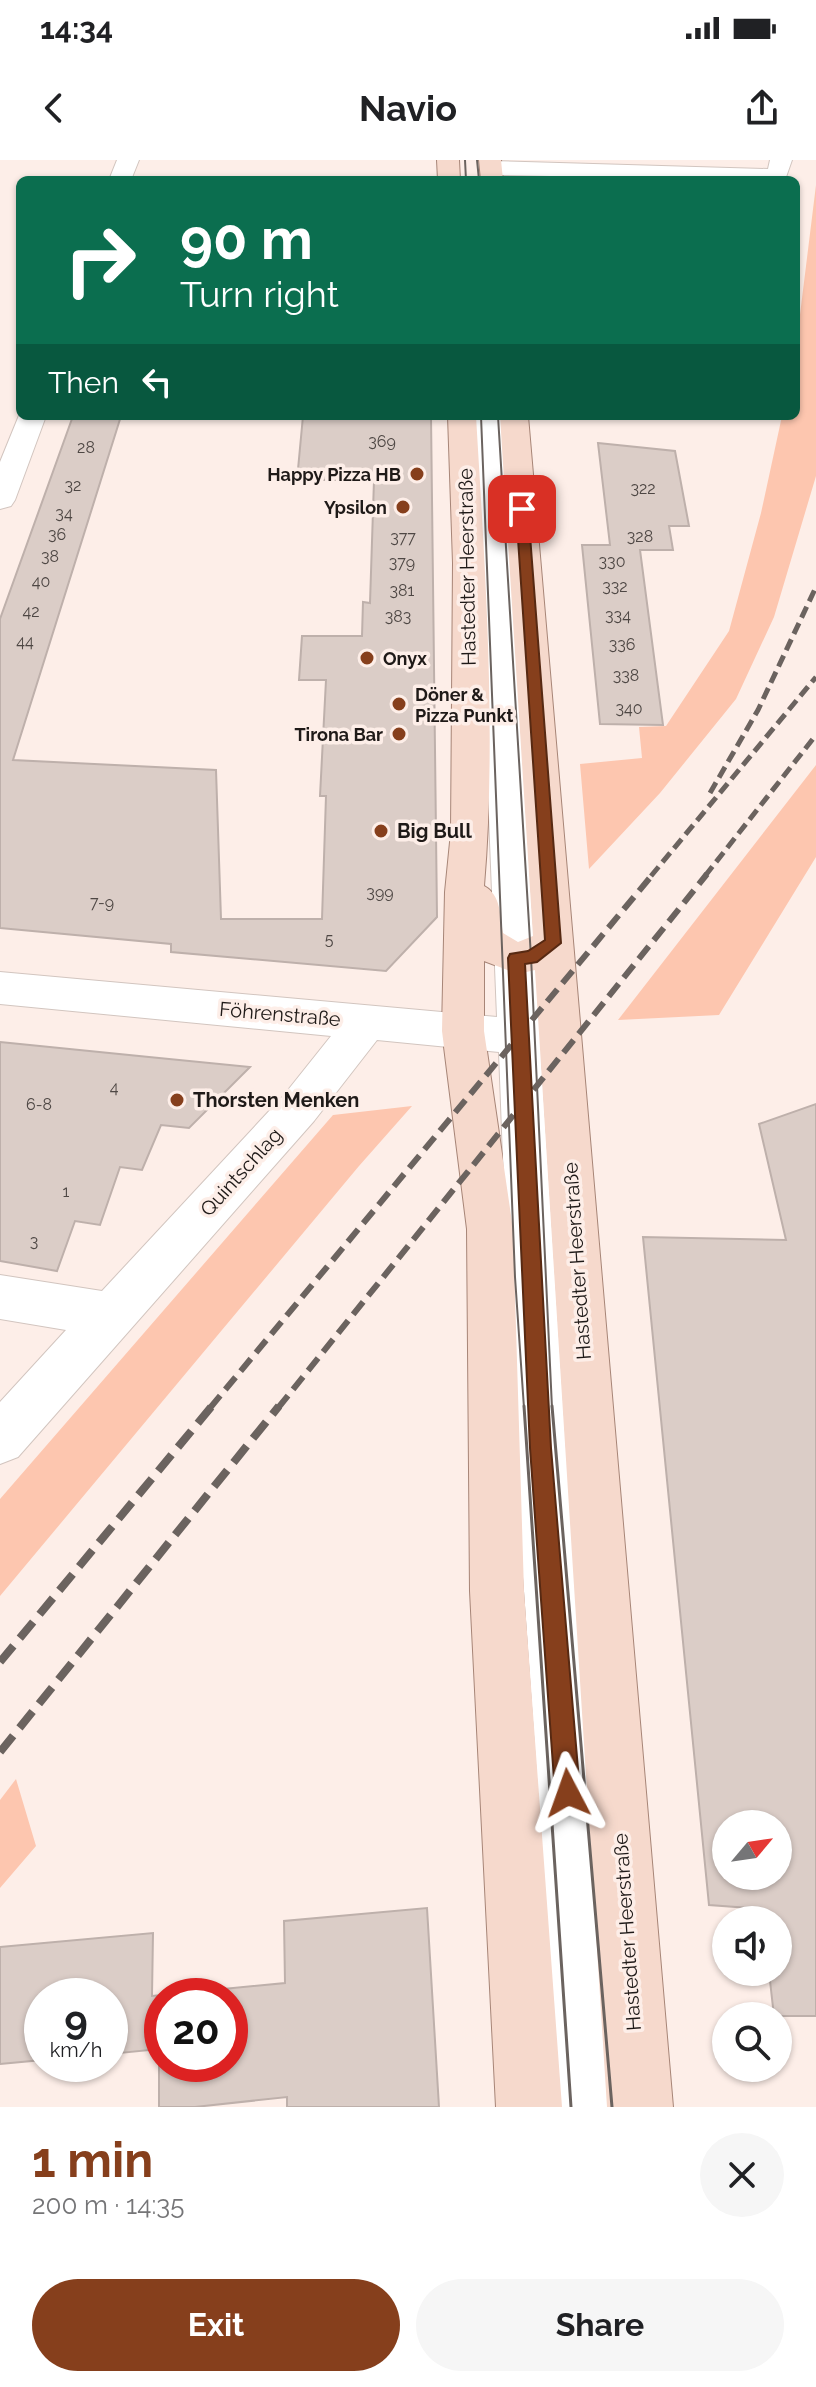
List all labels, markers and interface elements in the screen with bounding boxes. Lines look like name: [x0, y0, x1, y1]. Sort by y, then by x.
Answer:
text: 14:34: [40, 11, 113, 46]
icon: back: [32, 86, 76, 130]
icon: share: [740, 86, 784, 130]
text: Navio: [359, 87, 457, 129]
text: 90 m: [180, 206, 313, 272]
icon: right: [48, 208, 152, 312]
text: Turn right: [180, 273, 339, 315]
icon: left: [135, 360, 179, 404]
text: Then: [48, 365, 119, 400]
house number: 369: [368, 432, 396, 451]
house number: 28: [77, 438, 95, 457]
place label: Happy Pizza HB: [267, 464, 401, 485]
marker: Happy Pizza HB: [408, 465, 426, 483]
street label: Hastedter Heerstraße: [453, 468, 481, 666]
pin: [488, 475, 556, 543]
house number: 32: [65, 476, 81, 495]
house number: 322: [630, 479, 656, 498]
icon: arrive: [500, 487, 544, 531]
place label: Ypsilon: [324, 497, 387, 518]
marker: Ypsilon: [394, 498, 412, 516]
house number: 34: [55, 504, 73, 523]
house number: 36: [48, 525, 66, 544]
house number: 328: [627, 527, 653, 546]
house number: 377: [390, 528, 416, 547]
house number: 38: [41, 547, 59, 566]
house number: 330: [599, 552, 625, 571]
house number: 379: [389, 553, 415, 572]
house number: 40: [32, 572, 50, 591]
house number: 332: [602, 577, 628, 596]
house number: 381: [390, 581, 415, 600]
house number: 42: [22, 602, 40, 621]
house number: 334: [605, 606, 631, 625]
house number: 383: [385, 607, 411, 626]
house number: 44: [16, 632, 34, 651]
house number: 336: [609, 635, 635, 654]
place label: Onyx: [383, 648, 427, 669]
marker: Onyx: [358, 649, 376, 667]
house number: 338: [613, 666, 639, 685]
place label: Döner & Pizza Punkt: [415, 684, 513, 726]
marker: Döner & Pizza Punkt: [390, 695, 408, 713]
house number: 340: [615, 699, 643, 718]
place label: Tirona Bar: [294, 724, 383, 745]
marker: Tirona Bar: [390, 725, 408, 743]
place label: Big Bull: [397, 819, 472, 843]
marker: Big Bull: [372, 822, 390, 840]
house number: 399: [366, 883, 394, 902]
house number: 7-9: [90, 893, 114, 912]
house number: 5: [325, 930, 334, 949]
street label: Föhrenstraße: [218, 997, 342, 1031]
house number: 4: [110, 1078, 119, 1097]
place label: Thorsten Menken: [193, 1088, 359, 1112]
marker: Thorsten Menken: [168, 1091, 186, 1109]
house number: 6-8: [26, 1095, 52, 1114]
street label: Quintschlag: [195, 1123, 287, 1221]
street label: Hastedter Heerstraße: [558, 1161, 596, 1361]
house number: 1: [63, 1182, 70, 1201]
house number: 3: [30, 1232, 38, 1251]
position arrow: [526, 1751, 610, 1835]
north arrow: [712, 1810, 792, 1890]
map controls: [712, 1810, 792, 2082]
street label: Hastedter Heerstraße: [608, 1832, 646, 2032]
button: sound: [712, 1906, 792, 1986]
speed limit sign: 20: [144, 1978, 248, 2082]
text: 9: [64, 1996, 88, 2043]
button: search: [712, 2002, 792, 2082]
text: km/h: [50, 2038, 102, 2062]
text: 1 min: [32, 2132, 153, 2188]
button: close: [700, 2133, 784, 2217]
text: 200 m · 14:35: [32, 2190, 184, 2220]
button: Exit: [32, 2279, 400, 2371]
button: Share: [416, 2279, 784, 2371]

